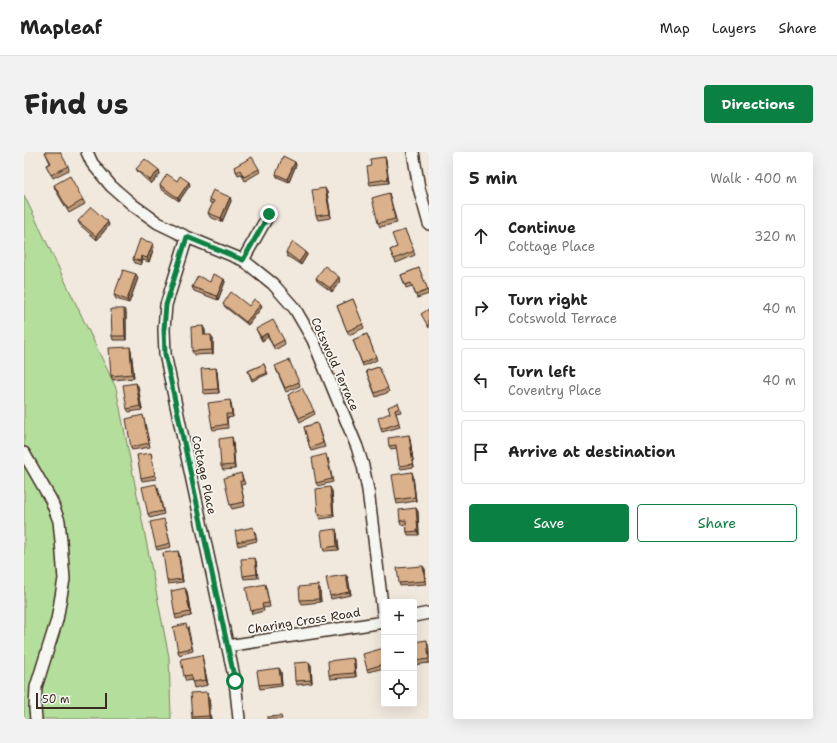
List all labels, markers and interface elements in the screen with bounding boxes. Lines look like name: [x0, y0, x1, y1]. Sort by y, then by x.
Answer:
text: Mapleaf: [20, 15, 102, 40]
text: Map: [660, 19, 690, 37]
text: Layers: [712, 19, 756, 37]
text: Share: [778, 19, 817, 37]
text: Find us: [24, 85, 129, 123]
button: Directions: [704, 85, 813, 123]
text: 5 min: [469, 167, 517, 189]
text: Walk · 400 m: [710, 170, 797, 187]
route end: [260, 205, 278, 223]
text: Continue: [508, 218, 576, 238]
icon: ahead: [470, 225, 492, 247]
text: 320 m: [754, 228, 796, 245]
text: Cottage Place: [508, 238, 595, 255]
text: Turn right: [508, 290, 588, 310]
icon: right: [470, 297, 492, 319]
text: 40 m: [762, 300, 796, 317]
text: Cotswold Terrace: [508, 310, 617, 327]
street label: Cotswold Terrace: [307, 315, 363, 413]
text: Turn left: [508, 362, 576, 382]
icon: left: [470, 369, 492, 391]
text: 40 m: [762, 372, 796, 389]
text: Coventry Place: [508, 382, 602, 399]
street label: Cottage Place: [188, 434, 220, 516]
icon: arrive: [470, 441, 492, 463]
text: Arrive at destination: [508, 442, 676, 462]
button: Save: [469, 504, 629, 542]
button: Share: [637, 504, 797, 542]
map controls: [381, 599, 417, 707]
button: +: [381, 599, 417, 635]
street label: Charing Cross Road: [246, 604, 362, 638]
button: −: [381, 635, 417, 671]
button: locate: [381, 671, 417, 707]
route start: [226, 672, 244, 690]
scale bar: [36, 691, 107, 710]
text: 50 m: [42, 692, 70, 707]

